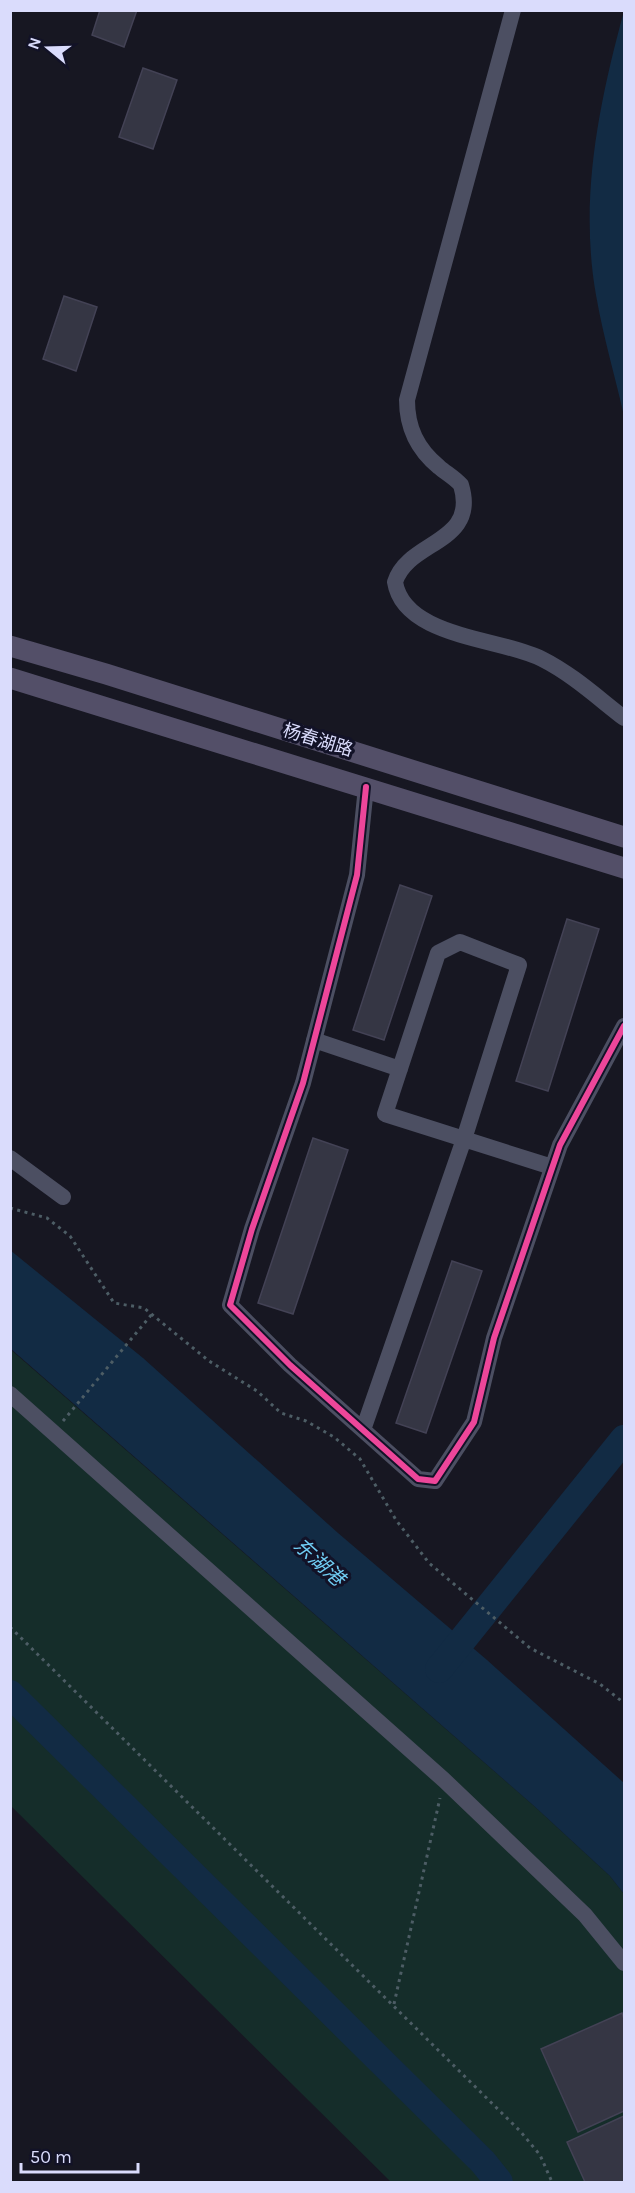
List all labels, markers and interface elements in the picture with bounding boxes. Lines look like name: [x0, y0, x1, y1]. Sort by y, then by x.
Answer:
north arrow: [18, 18, 78, 78]
text: N: [23, 35, 45, 52]
street label: 杨春湖路: [280, 719, 356, 761]
water label: 东湖港: [289, 1533, 351, 1593]
scale bar: [21, 2136, 138, 2174]
text: 50 m: [30, 2146, 72, 2168]

